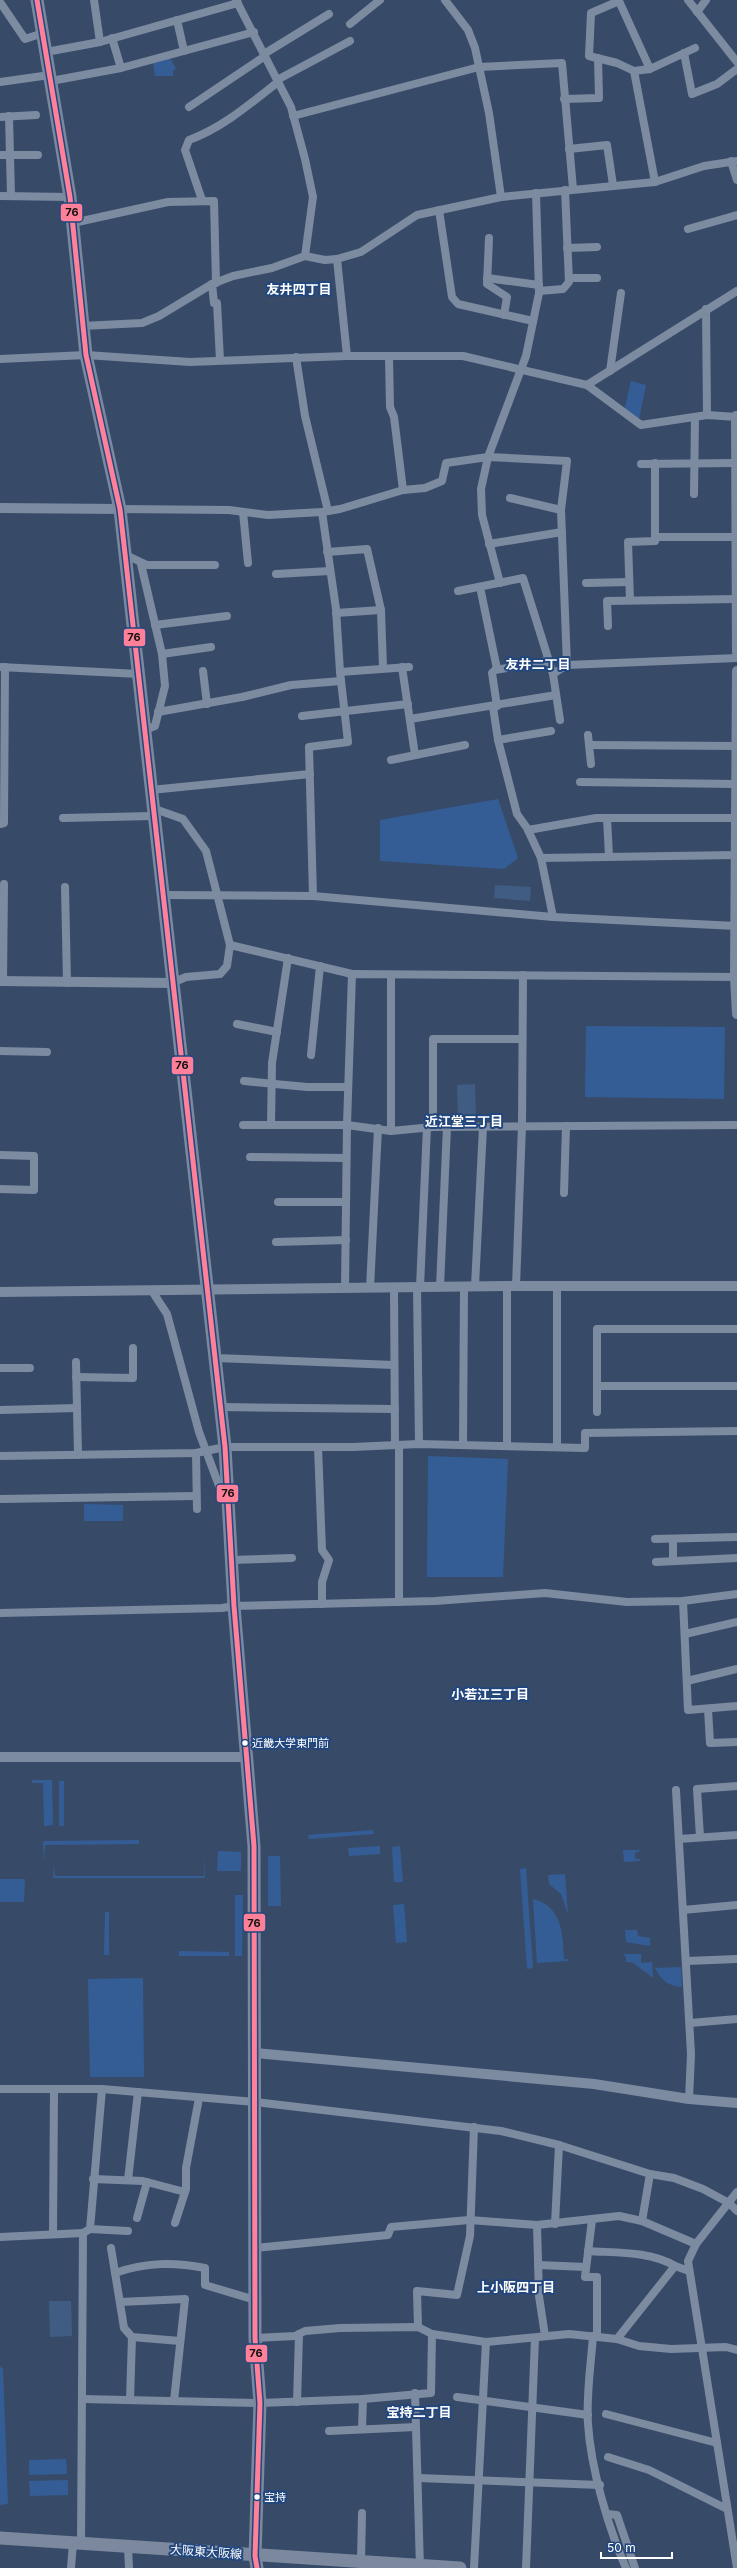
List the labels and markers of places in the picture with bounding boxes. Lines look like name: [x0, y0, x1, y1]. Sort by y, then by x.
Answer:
place label: 近畿大学東門前: [252, 1736, 329, 1750]
marker: 近畿大学東門前: [240, 1738, 250, 1748]
place label: 宝持: [264, 2490, 286, 2504]
marker: 宝持: [252, 2492, 262, 2502]

